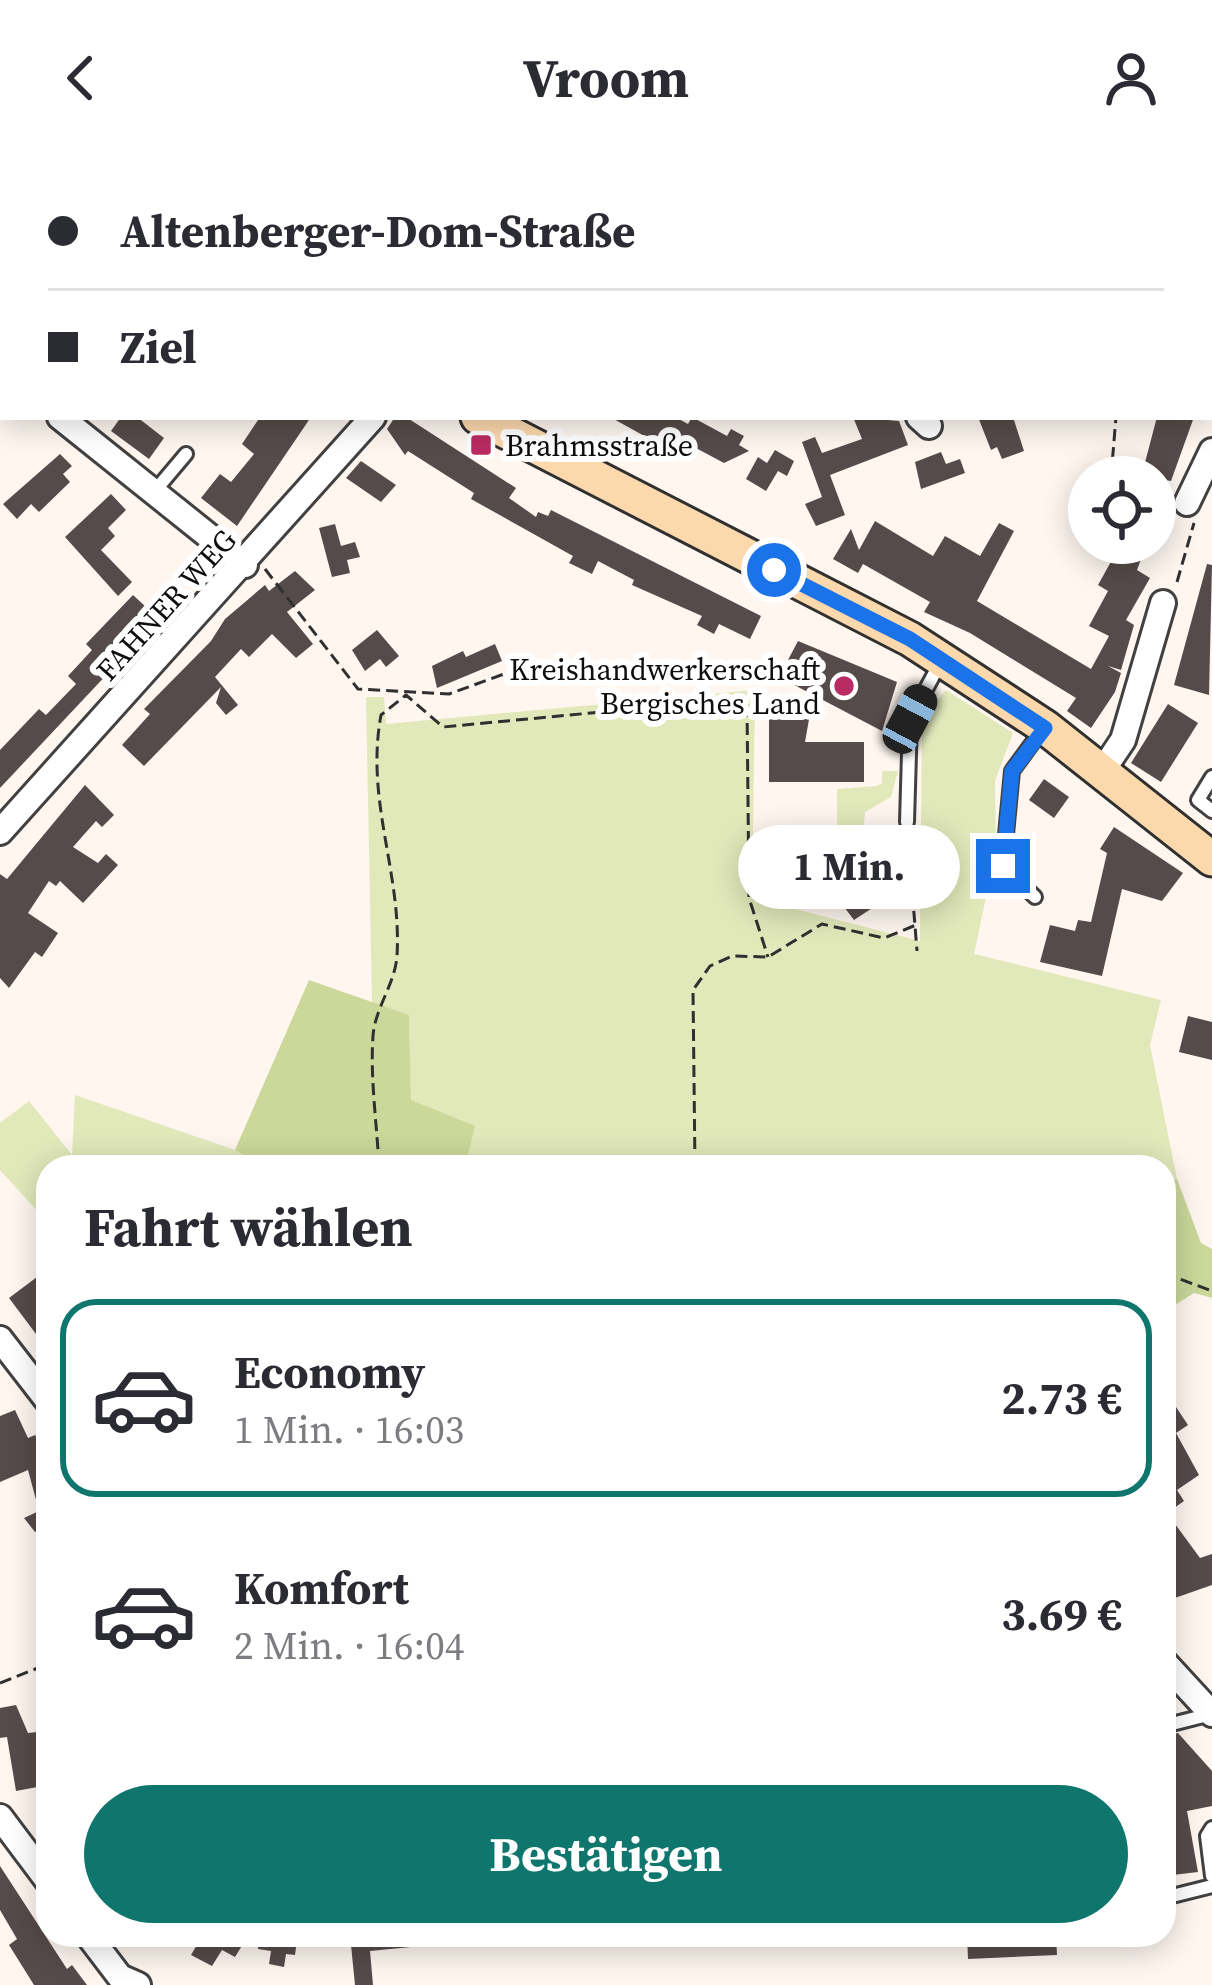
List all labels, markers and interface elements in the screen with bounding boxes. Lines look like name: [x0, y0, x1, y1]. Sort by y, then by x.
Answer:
text: Vroom: [523, 41, 689, 115]
icon: back: [48, 45, 114, 111]
icon: person: [1098, 45, 1164, 111]
text: Altenberger-Dom-Straße: [120, 200, 635, 262]
text: Ziel: [120, 316, 197, 378]
place label: Brahmsstraße: [505, 425, 693, 466]
marker: Brahmsstraße: [468, 432, 494, 458]
map controls: [1068, 456, 1176, 564]
button: locate: [1068, 456, 1176, 564]
street label: FAHNER WEG: [87, 520, 246, 690]
route start: [747, 543, 801, 597]
place label: Kreishandwerkerschaft Bergisches Land: [509, 649, 821, 724]
marker: Kreishandwerkerschaft Bergisches Land: [831, 673, 857, 699]
car: [877, 679, 943, 759]
callout: 1 Min.: [739, 824, 961, 908]
route end: [976, 839, 1030, 893]
text: 1 Min.: [793, 840, 905, 893]
text: Fahrt wählen: [84, 1190, 413, 1264]
text: Economy: [234, 1341, 425, 1403]
icon: car: [90, 1344, 198, 1452]
text: 2.73 €: [1001, 1367, 1122, 1429]
text: 1 Min. · 16:03: [234, 1403, 464, 1456]
text: Komfort: [234, 1557, 409, 1619]
icon: car: [90, 1560, 198, 1668]
text: 3.69 €: [1001, 1583, 1122, 1645]
text: 2 Min. · 16:04: [234, 1619, 464, 1672]
button: Bestätigen: [84, 1785, 1128, 1923]

